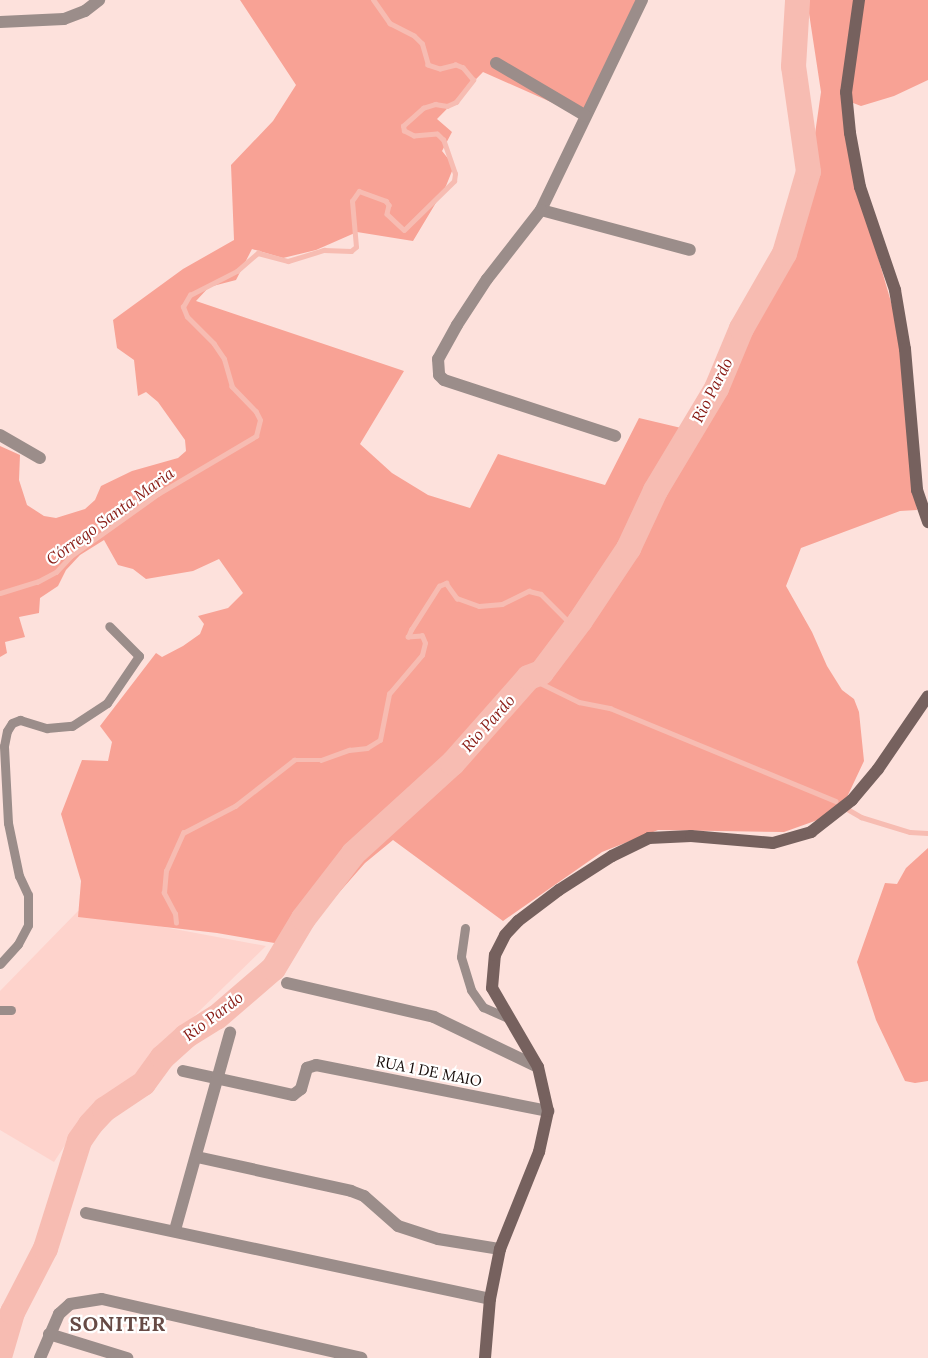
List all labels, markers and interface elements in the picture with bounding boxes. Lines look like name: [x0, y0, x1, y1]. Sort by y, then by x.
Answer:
water label: Rio Pardo: [688, 354, 736, 426]
water label: Córrego Santa Maria: [42, 463, 178, 569]
water label: Rio Pardo: [457, 691, 519, 755]
water label: Rio Pardo: [179, 987, 247, 1045]
street label: RUA 1 DE MAIO: [375, 1052, 483, 1090]
district label: SONITER: [69, 1311, 167, 1335]

